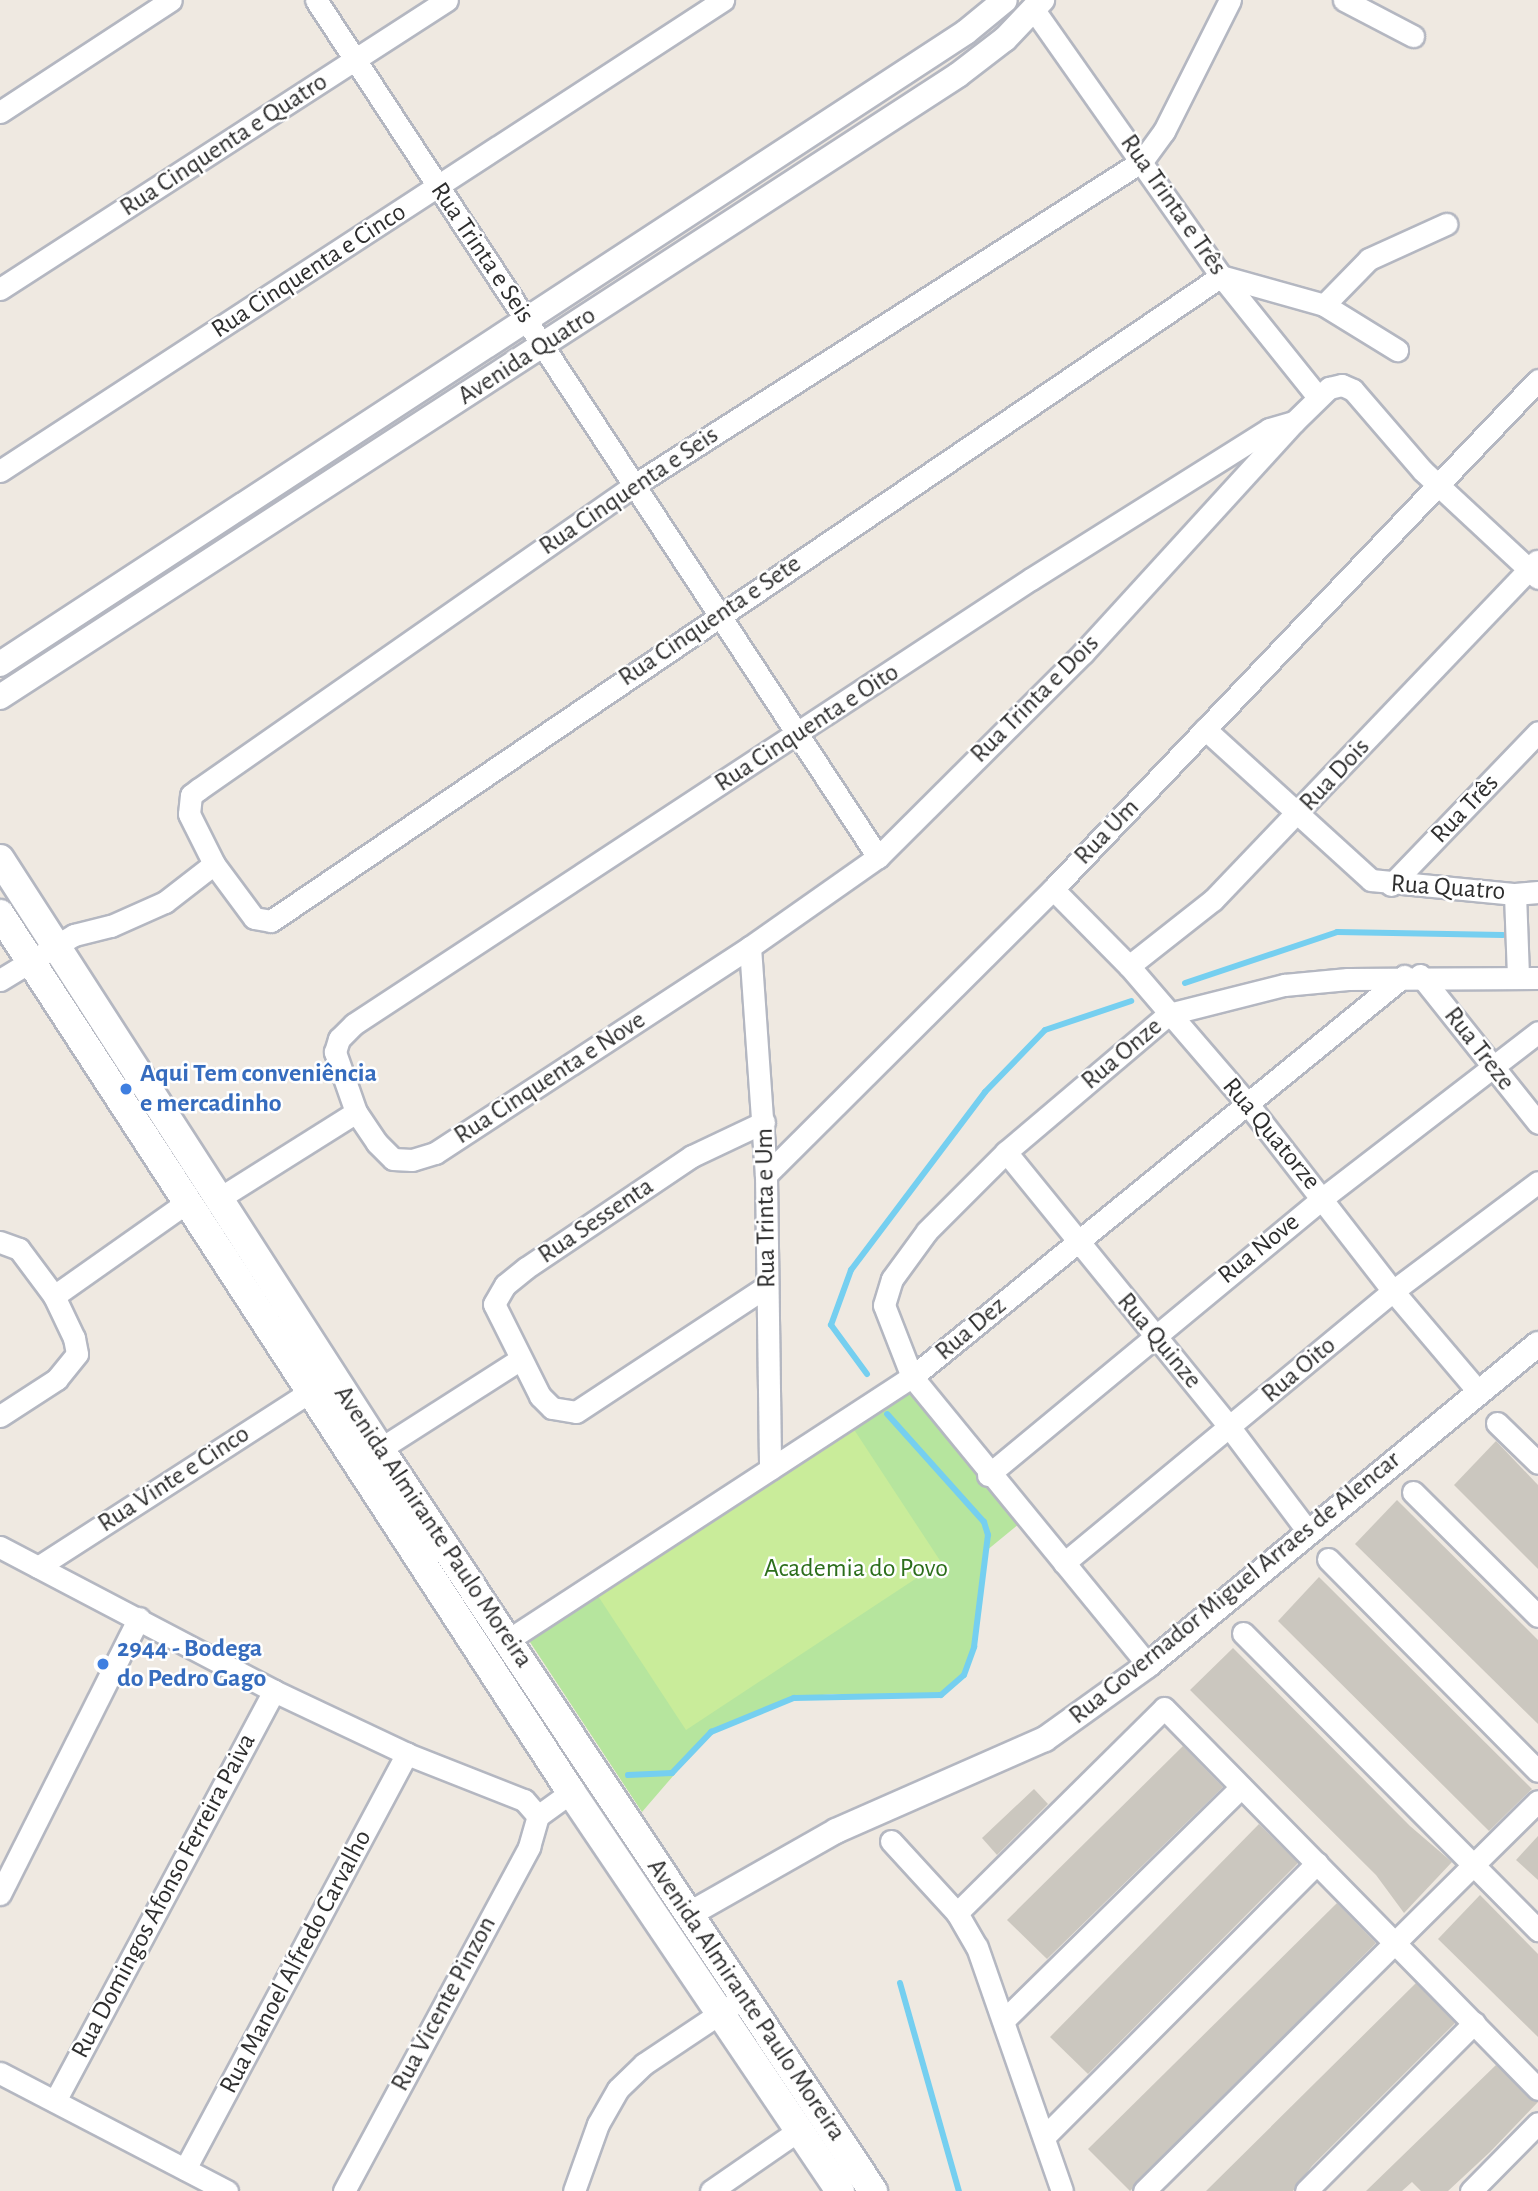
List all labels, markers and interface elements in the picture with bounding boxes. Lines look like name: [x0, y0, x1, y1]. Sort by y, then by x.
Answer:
street label: Rua Cinquenta e Quatro: [115, 66, 333, 224]
street label: Rua Trinta e Três: [1113, 129, 1233, 281]
street label: Rua Trinta e Seis: [423, 177, 541, 329]
street label: Rua Cinquenta e Cinco: [206, 197, 412, 345]
street label: Avenida Quatro: [452, 300, 602, 412]
street label: Rua Cinquenta e Seis: [534, 420, 724, 562]
street label: Rua Cinquenta e Sete: [613, 548, 807, 694]
street label: Rua Trinta e Dois: [964, 628, 1106, 770]
street label: Rua Cinquenta e Oito: [709, 657, 905, 799]
street label: Rua Dois: [1293, 732, 1377, 818]
street label: Rua Três: [1424, 768, 1506, 850]
street label: Rua Um: [1068, 792, 1146, 872]
street label: Rua Quatro: [1390, 868, 1506, 908]
street label: Rua Treze: [1437, 1001, 1521, 1097]
street label: Rua Cinquenta e Nove: [449, 1005, 651, 1151]
street label: Rua Onze: [1075, 1011, 1169, 1097]
place label: Aqui Tem conveniência e mercadinho: [140, 1058, 377, 1120]
street label: Rua Quatorze: [1215, 1072, 1327, 1196]
marker: Aqui Tem conveniência e mercadinho: [118, 1081, 134, 1097]
street label: Rua Trinta e Um: [749, 1128, 783, 1288]
street label: Rua Sessenta: [532, 1171, 660, 1271]
street label: Rua Nove: [1212, 1207, 1306, 1291]
street label: Rua Quinze: [1110, 1287, 1208, 1395]
street label: Rua Dez: [929, 1290, 1013, 1368]
street label: Rua Oito: [1256, 1330, 1342, 1410]
street label: Avenida Almirante Paulo Moreira: [327, 1380, 539, 1674]
street label: Rua Vinte e Cinco: [92, 1418, 256, 1540]
street label: Rua Governador Miguel Arraes de Alencar: [1063, 1445, 1407, 1731]
park label: Academia do Povo: [764, 1553, 948, 1585]
place label: 2944 - Bodega do Pedro Gago: [117, 1633, 266, 1694]
marker: 2944 - Bodega do Pedro Gago: [95, 1656, 111, 1672]
street label: Rua Domingos Afonso Ferreira Paiva: [65, 1728, 263, 2064]
street label: Rua Manoel Alfredo Carvalho: [213, 1825, 379, 2099]
street label: Avenida Almirante Paulo Moreira: [640, 1853, 852, 2147]
street label: Rua Vicente Pinzon: [385, 1911, 503, 2097]

